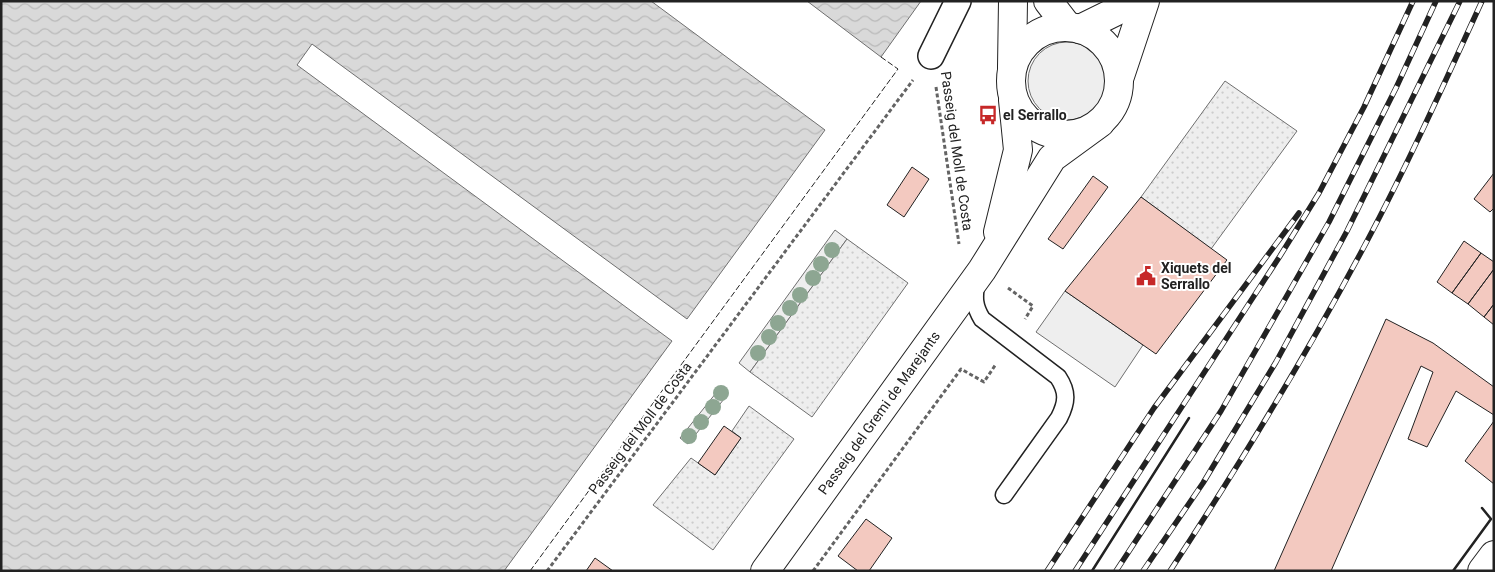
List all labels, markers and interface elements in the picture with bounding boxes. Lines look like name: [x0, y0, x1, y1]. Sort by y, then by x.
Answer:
street label: Passeig del Moll de Costa: [938, 70, 976, 232]
bus stop icon: el Serrallo: [977, 104, 999, 126]
place label: el Serrallo: [1003, 107, 1067, 123]
place label: Xiquets del Serrallo: [1161, 260, 1231, 292]
public building icon: Xiquets del Serrallo: [1135, 265, 1157, 287]
street label: Passeig del Gremi de Marejants: [815, 328, 943, 498]
street label: Passeig del Moll de Costa: [585, 359, 695, 497]

